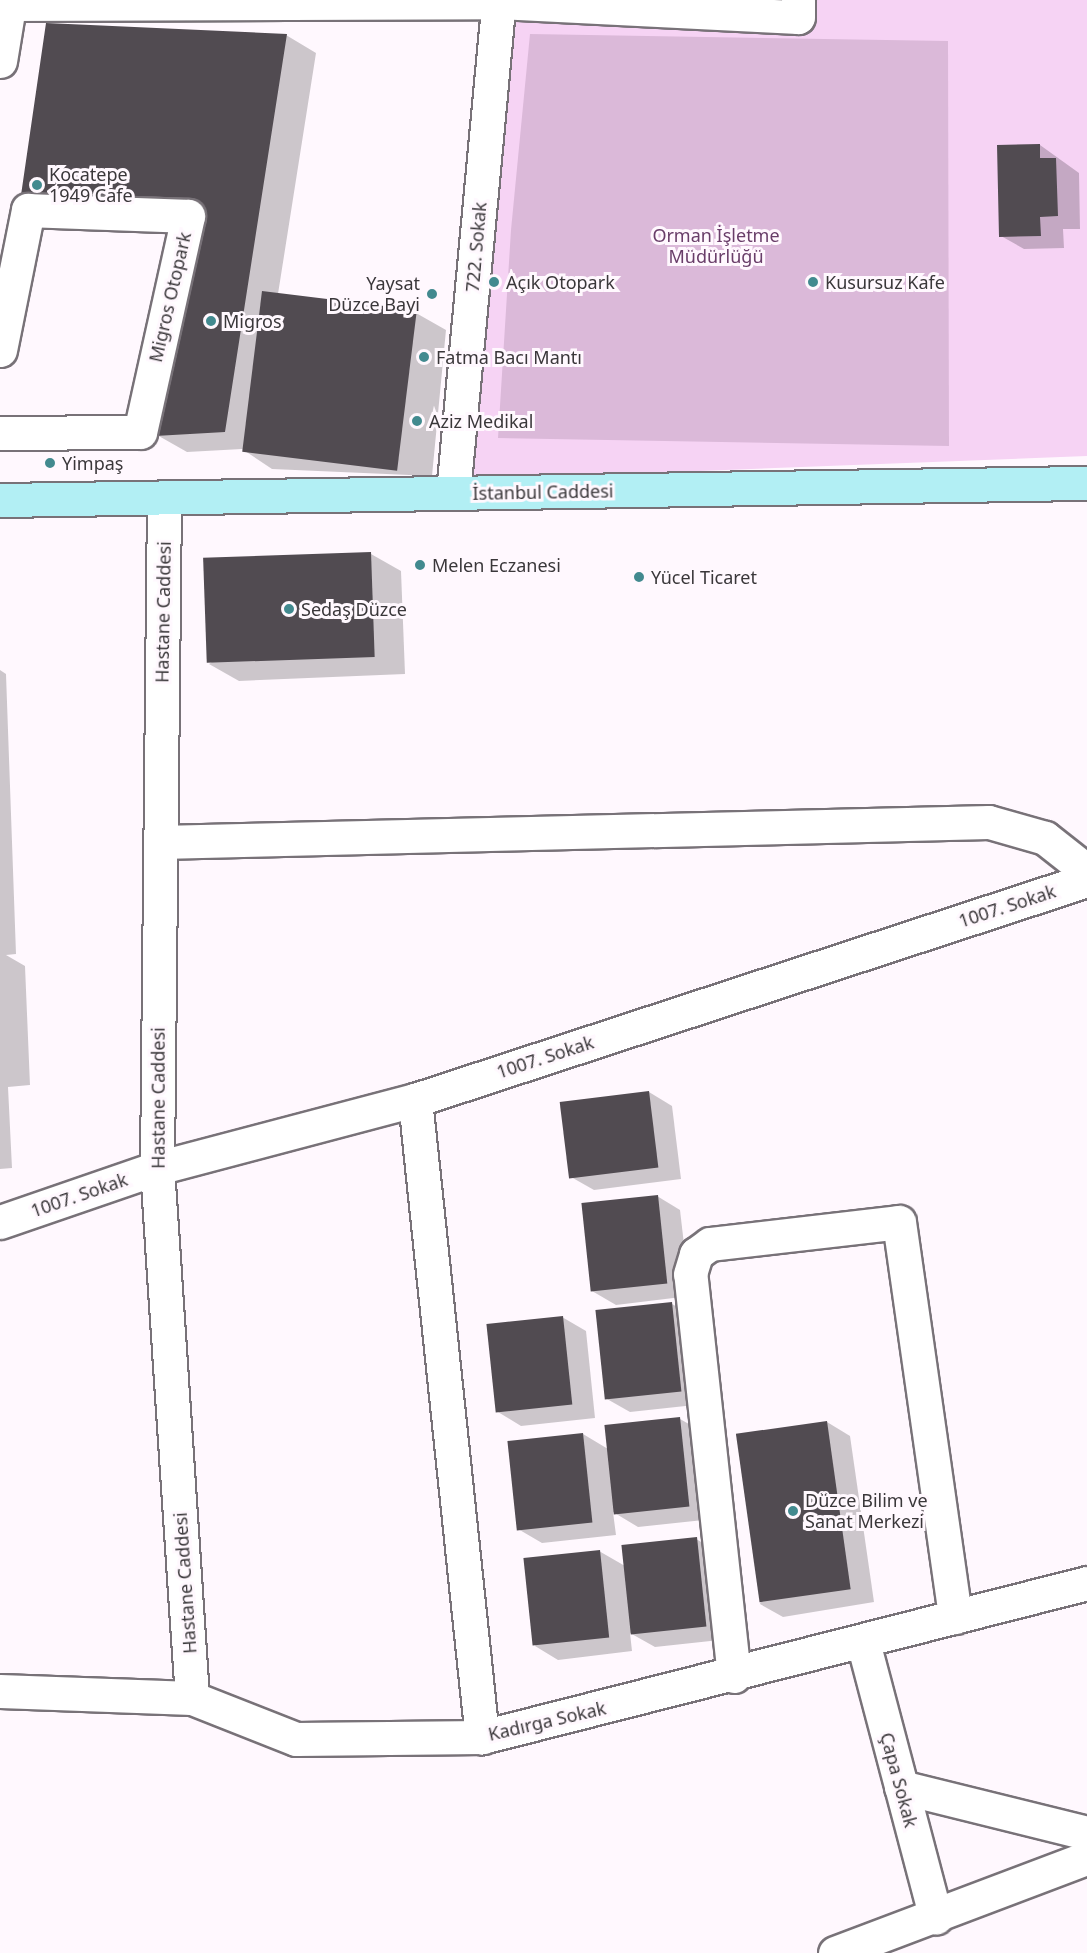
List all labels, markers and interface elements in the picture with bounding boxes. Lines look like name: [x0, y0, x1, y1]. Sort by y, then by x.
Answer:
place label: Kocatepe 1949 Cafe: [49, 164, 133, 207]
marker: Kocatepe 1949 Cafe: [30, 178, 44, 192]
street label: 722. Sokak: [461, 201, 491, 293]
park label: Orman İşletme Müdürlüğü: [652, 225, 780, 268]
street label: Migros Otopark: [145, 230, 195, 364]
place label: Açık Otopark: [506, 271, 615, 293]
place label: Kusursuz Kafe: [825, 271, 945, 293]
place label: Yaysat Düzce Bayi: [328, 273, 420, 316]
marker: Açık Otopark: [487, 275, 501, 289]
marker: Kusursuz Kafe: [806, 275, 820, 289]
marker: Yaysat Düzce Bayi: [425, 287, 439, 301]
place label: Migros: [223, 310, 282, 332]
marker: Migros: [204, 314, 218, 328]
place label: Fatma Bacı Mantı: [436, 346, 582, 368]
marker: Fatma Bacı Mantı: [417, 350, 431, 364]
place label: Aziz Medikal: [429, 410, 533, 432]
marker: Aziz Medikal: [410, 414, 424, 428]
place label: Yimpaş: [62, 452, 123, 474]
marker: Yimpaş: [43, 456, 57, 470]
street label: İstanbul Caddesi: [472, 480, 614, 504]
street label: Hastane Caddesi: [151, 541, 175, 683]
place label: Melen Eczanesi: [432, 554, 561, 576]
marker: Melen Eczanesi: [413, 558, 427, 572]
place label: Yücel Ticaret: [651, 566, 757, 588]
marker: Yücel Ticaret: [632, 570, 646, 584]
place label: Sedaş Düzce: [301, 598, 407, 620]
marker: Sedaş Düzce: [282, 602, 296, 616]
street label: 1007. Sokak: [956, 880, 1058, 932]
street label: Hastane Caddesi: [147, 1027, 169, 1169]
street label: 1007. Sokak: [494, 1031, 596, 1083]
street label: 1007. Sokak: [28, 1168, 130, 1222]
place label: Düzce Bilim ve Sanat Merkezi: [805, 1490, 928, 1532]
marker: Düzce Bilim ve Sanat Merkezi: [786, 1504, 800, 1518]
street label: Hastane Caddesi: [169, 1512, 201, 1654]
street label: Kadırga Sokak: [486, 1697, 608, 1745]
street label: Çapa Sokak: [876, 1730, 922, 1830]

